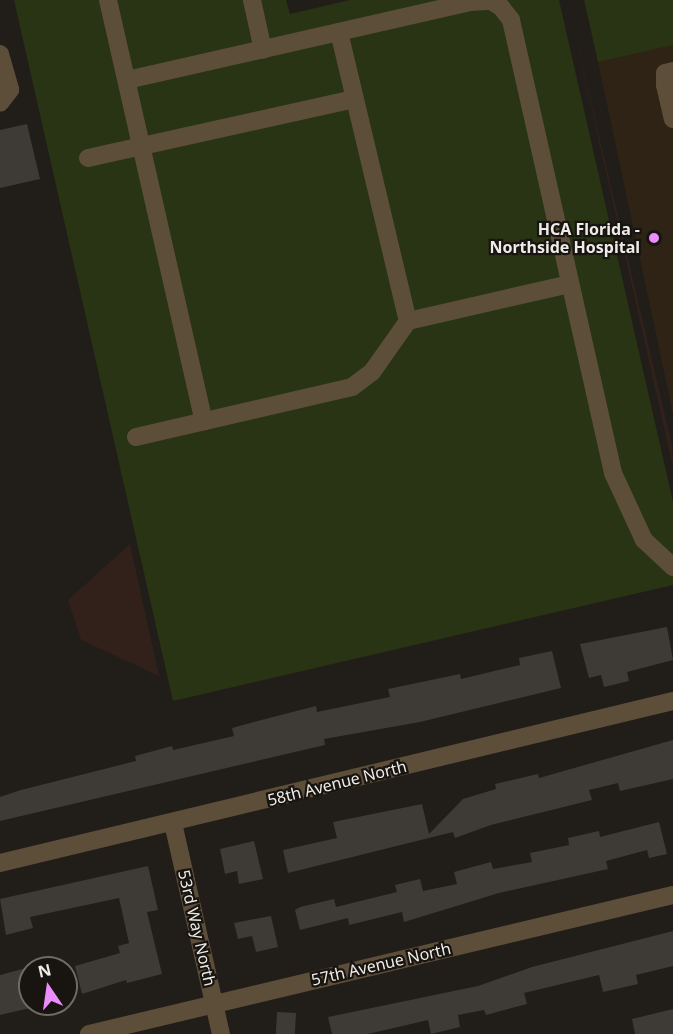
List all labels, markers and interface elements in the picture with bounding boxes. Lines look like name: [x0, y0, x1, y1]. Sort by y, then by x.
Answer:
place label: HCA Florida - Northside Hospital: [489, 219, 640, 257]
marker: HCA Florida - Northside Hospital: [645, 229, 663, 247]
street label: 58th Avenue North: [266, 756, 408, 810]
street label: 53rd Way North: [174, 868, 220, 988]
street label: 57th Avenue North: [309, 939, 453, 989]
north arrow: [18, 956, 78, 1016]
text: N: [36, 958, 53, 983]

